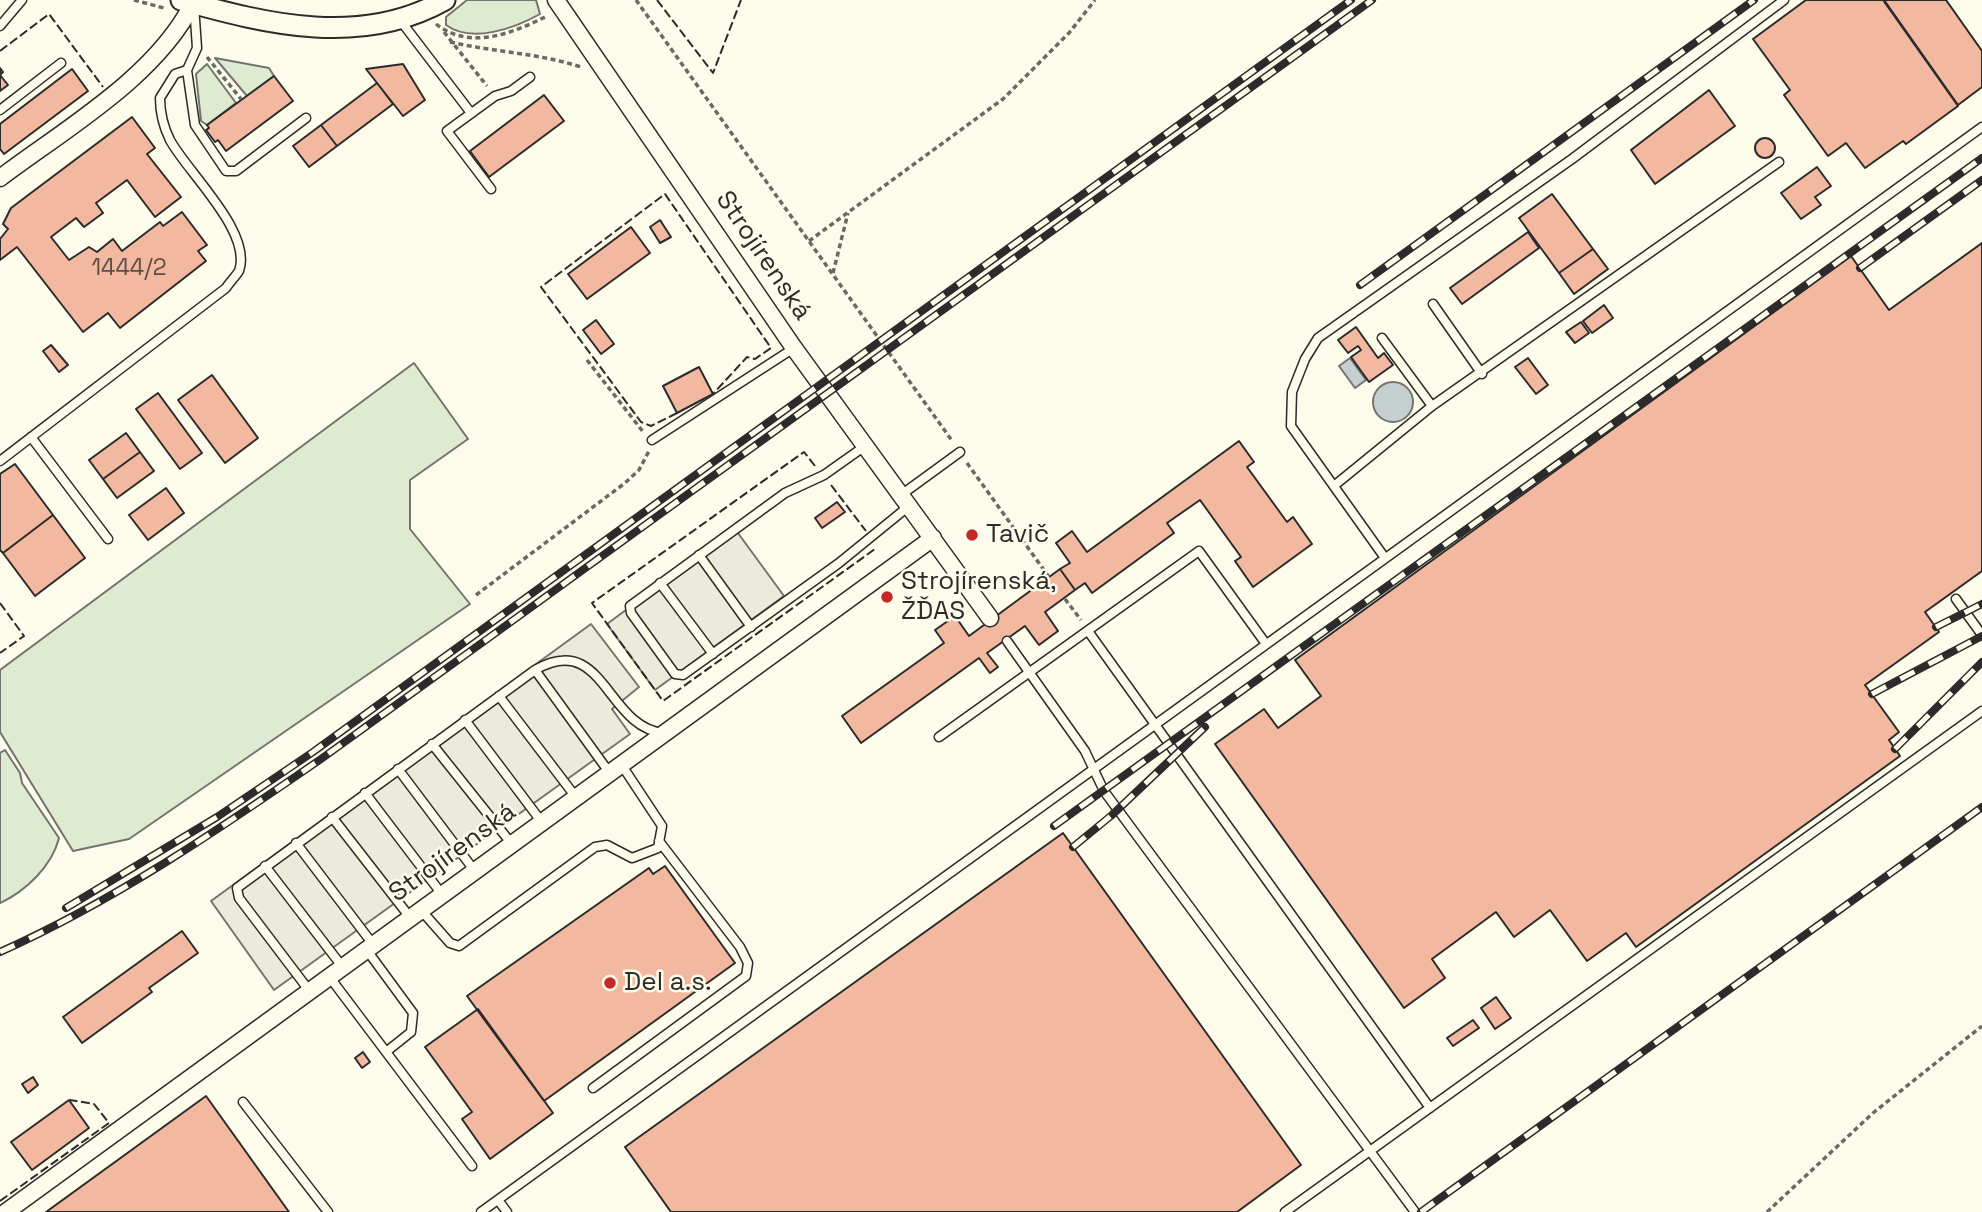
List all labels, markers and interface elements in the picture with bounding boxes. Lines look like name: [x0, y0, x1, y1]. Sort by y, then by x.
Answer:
street label: Strojírenská: [708, 185, 818, 327]
house number: 1444/2: [91, 255, 167, 283]
place label: Tavič: [986, 519, 1049, 551]
marker: Tavič: [964, 527, 980, 543]
place label: Strojírenská, ŽĎAS: [901, 566, 1057, 628]
marker: Strojírenská, ŽĎAS: [879, 589, 895, 605]
street label: Strojírenská: [384, 797, 522, 909]
place label: Del a.s.: [624, 967, 711, 999]
marker: Del a.s.: [602, 975, 618, 991]

